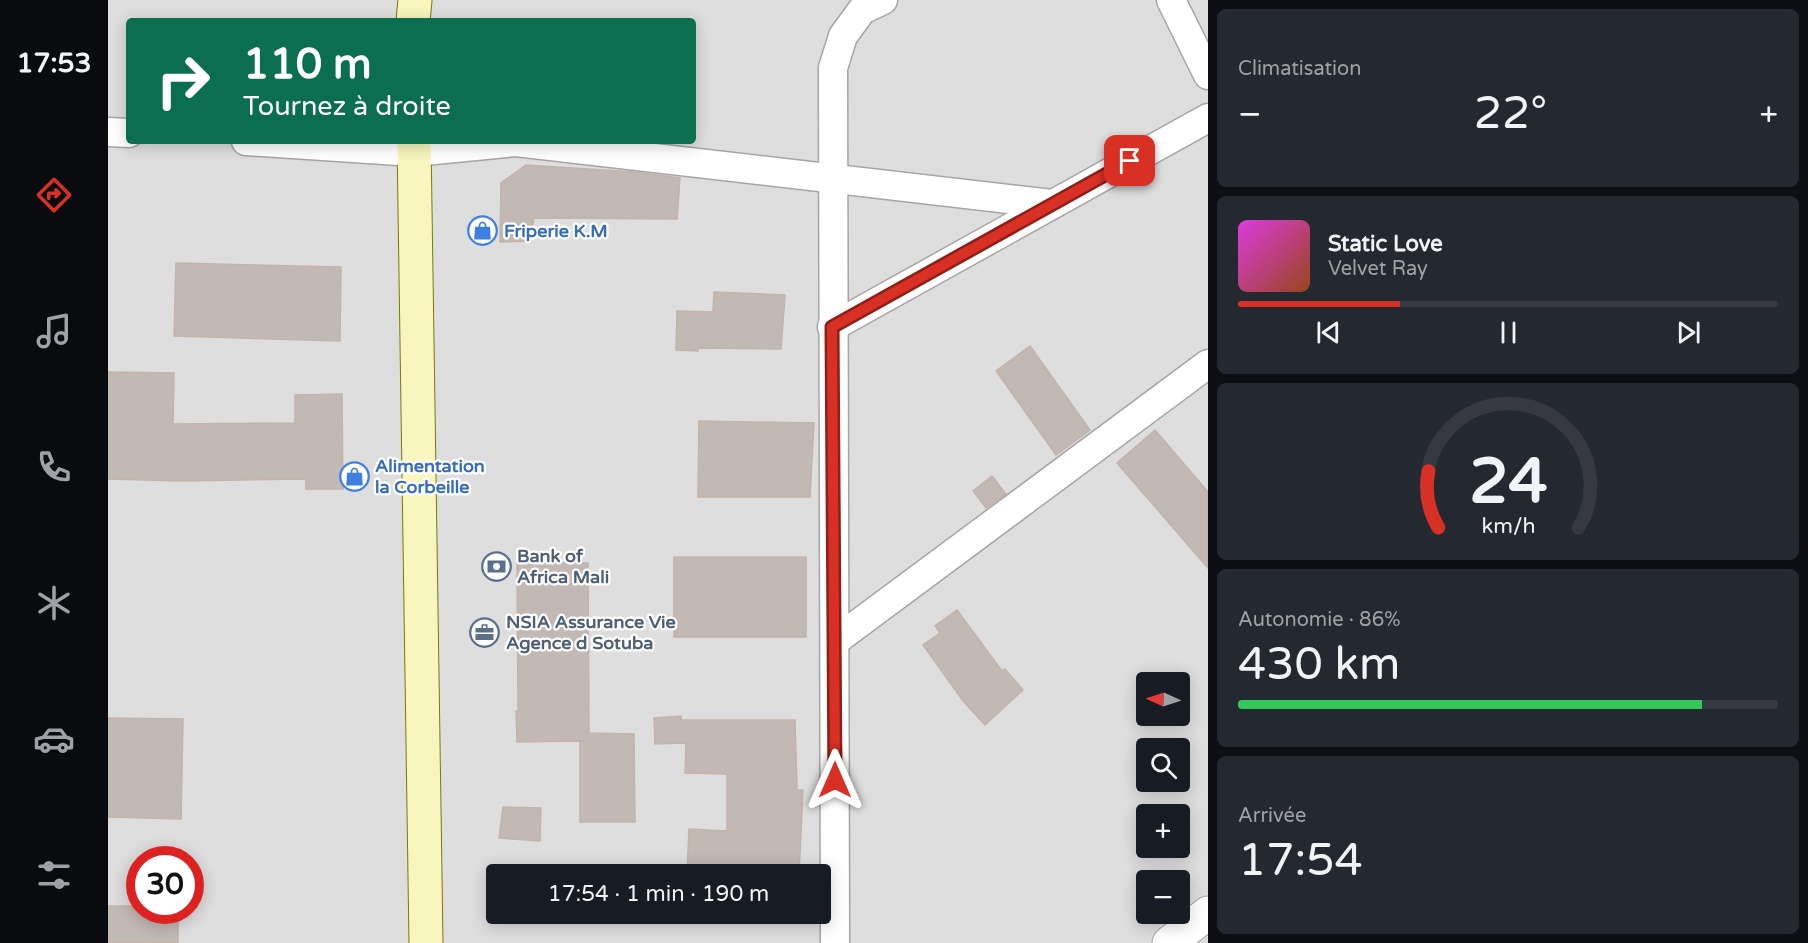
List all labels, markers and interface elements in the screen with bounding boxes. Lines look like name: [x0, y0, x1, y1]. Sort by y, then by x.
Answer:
text: 110 m: [243, 39, 372, 90]
icon: right: [144, 42, 222, 120]
text: 17:53: [17, 47, 91, 80]
text: Climatisation: [1238, 57, 1361, 81]
text: 22°: [1474, 87, 1547, 141]
text: Tournez à droite: [243, 90, 451, 123]
text: −: [1238, 95, 1262, 134]
text: +: [1759, 95, 1778, 134]
pin: [1104, 135, 1155, 186]
icon: arrive: [1113, 144, 1146, 177]
icon: directions: [33, 174, 75, 216]
shop icon: Friperie K.M: [467, 215, 499, 247]
place label: Friperie K.M: [504, 220, 608, 242]
text: Static Love: [1328, 231, 1443, 257]
text: Velvet Ray: [1328, 257, 1428, 281]
icon: music: [33, 310, 75, 352]
icon: previous: [1312, 316, 1345, 349]
icon: pause: [1492, 316, 1525, 349]
icon: next: [1672, 316, 1705, 349]
icon: phone: [33, 446, 75, 488]
text: 24: [1469, 446, 1547, 521]
place label: Alimentation la Corbeille: [375, 455, 485, 498]
shop icon: Alimentation la Corbeille: [338, 460, 370, 492]
text: km/h: [1481, 514, 1535, 540]
place label: Bank of Africa Mali: [517, 545, 609, 588]
bank icon: Bank of Africa Mali: [480, 550, 512, 582]
icon: climate: [33, 582, 75, 624]
text: Autonomie · 86%: [1238, 608, 1400, 632]
place label: NSIA Assurance Vie Agence d Sotuba: [506, 611, 676, 654]
office icon: NSIA Assurance Vie Agence d Sotuba: [469, 616, 501, 648]
text: 430 km: [1238, 638, 1400, 692]
north arrow: [1136, 672, 1190, 726]
map controls: [1136, 672, 1190, 924]
icon: car: [33, 718, 75, 760]
button: search: [1136, 738, 1190, 792]
position arrow: [803, 748, 867, 812]
button: +: [1136, 804, 1190, 858]
text: Arrivée: [1238, 804, 1306, 828]
text: 17:54: [1238, 834, 1363, 888]
speed limit sign: 30: [126, 846, 204, 924]
icon: filters: [33, 854, 75, 896]
button: −: [1136, 870, 1190, 924]
text: 17:54 · 1 min · 190 m: [548, 881, 769, 907]

